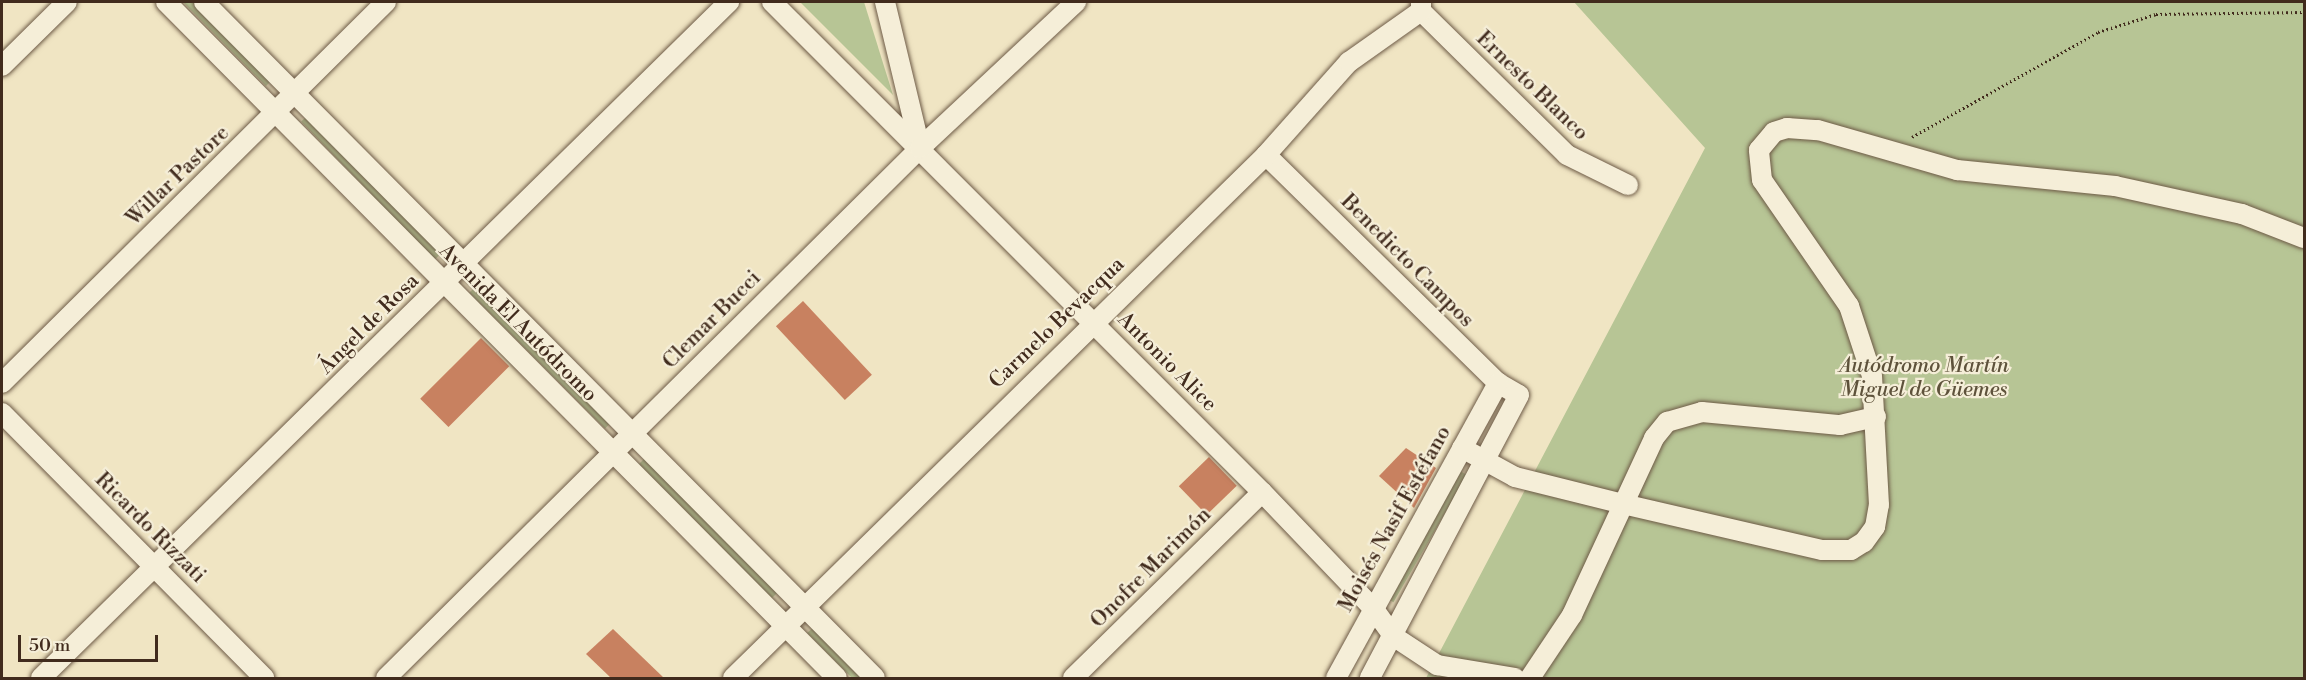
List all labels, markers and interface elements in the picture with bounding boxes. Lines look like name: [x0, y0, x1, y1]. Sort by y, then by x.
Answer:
street label: Ernesto Blanco: [1471, 26, 1593, 146]
street label: Willar Pastore: [121, 121, 235, 231]
street label: Benedicto Campos: [1335, 189, 1479, 333]
street label: Avenida El Autódromo: [434, 239, 602, 407]
street label: Carmelo Bevacqua: [984, 252, 1130, 394]
street label: Clemar Bucci: [658, 266, 766, 374]
street label: Ángel de Rosa: [314, 269, 424, 379]
street label: Antonio Alice: [1112, 307, 1222, 417]
park label: Autódromo Martín Miguel de Güemes: [1839, 353, 2009, 403]
street label: Moisés Nasif Estéfano: [1333, 422, 1457, 616]
street label: Ricardo Rizzati: [89, 467, 211, 589]
street label: Onofre Marimón: [1085, 502, 1217, 634]
scale bar: [21, 623, 160, 661]
text: 50 m: [29, 634, 70, 657]

